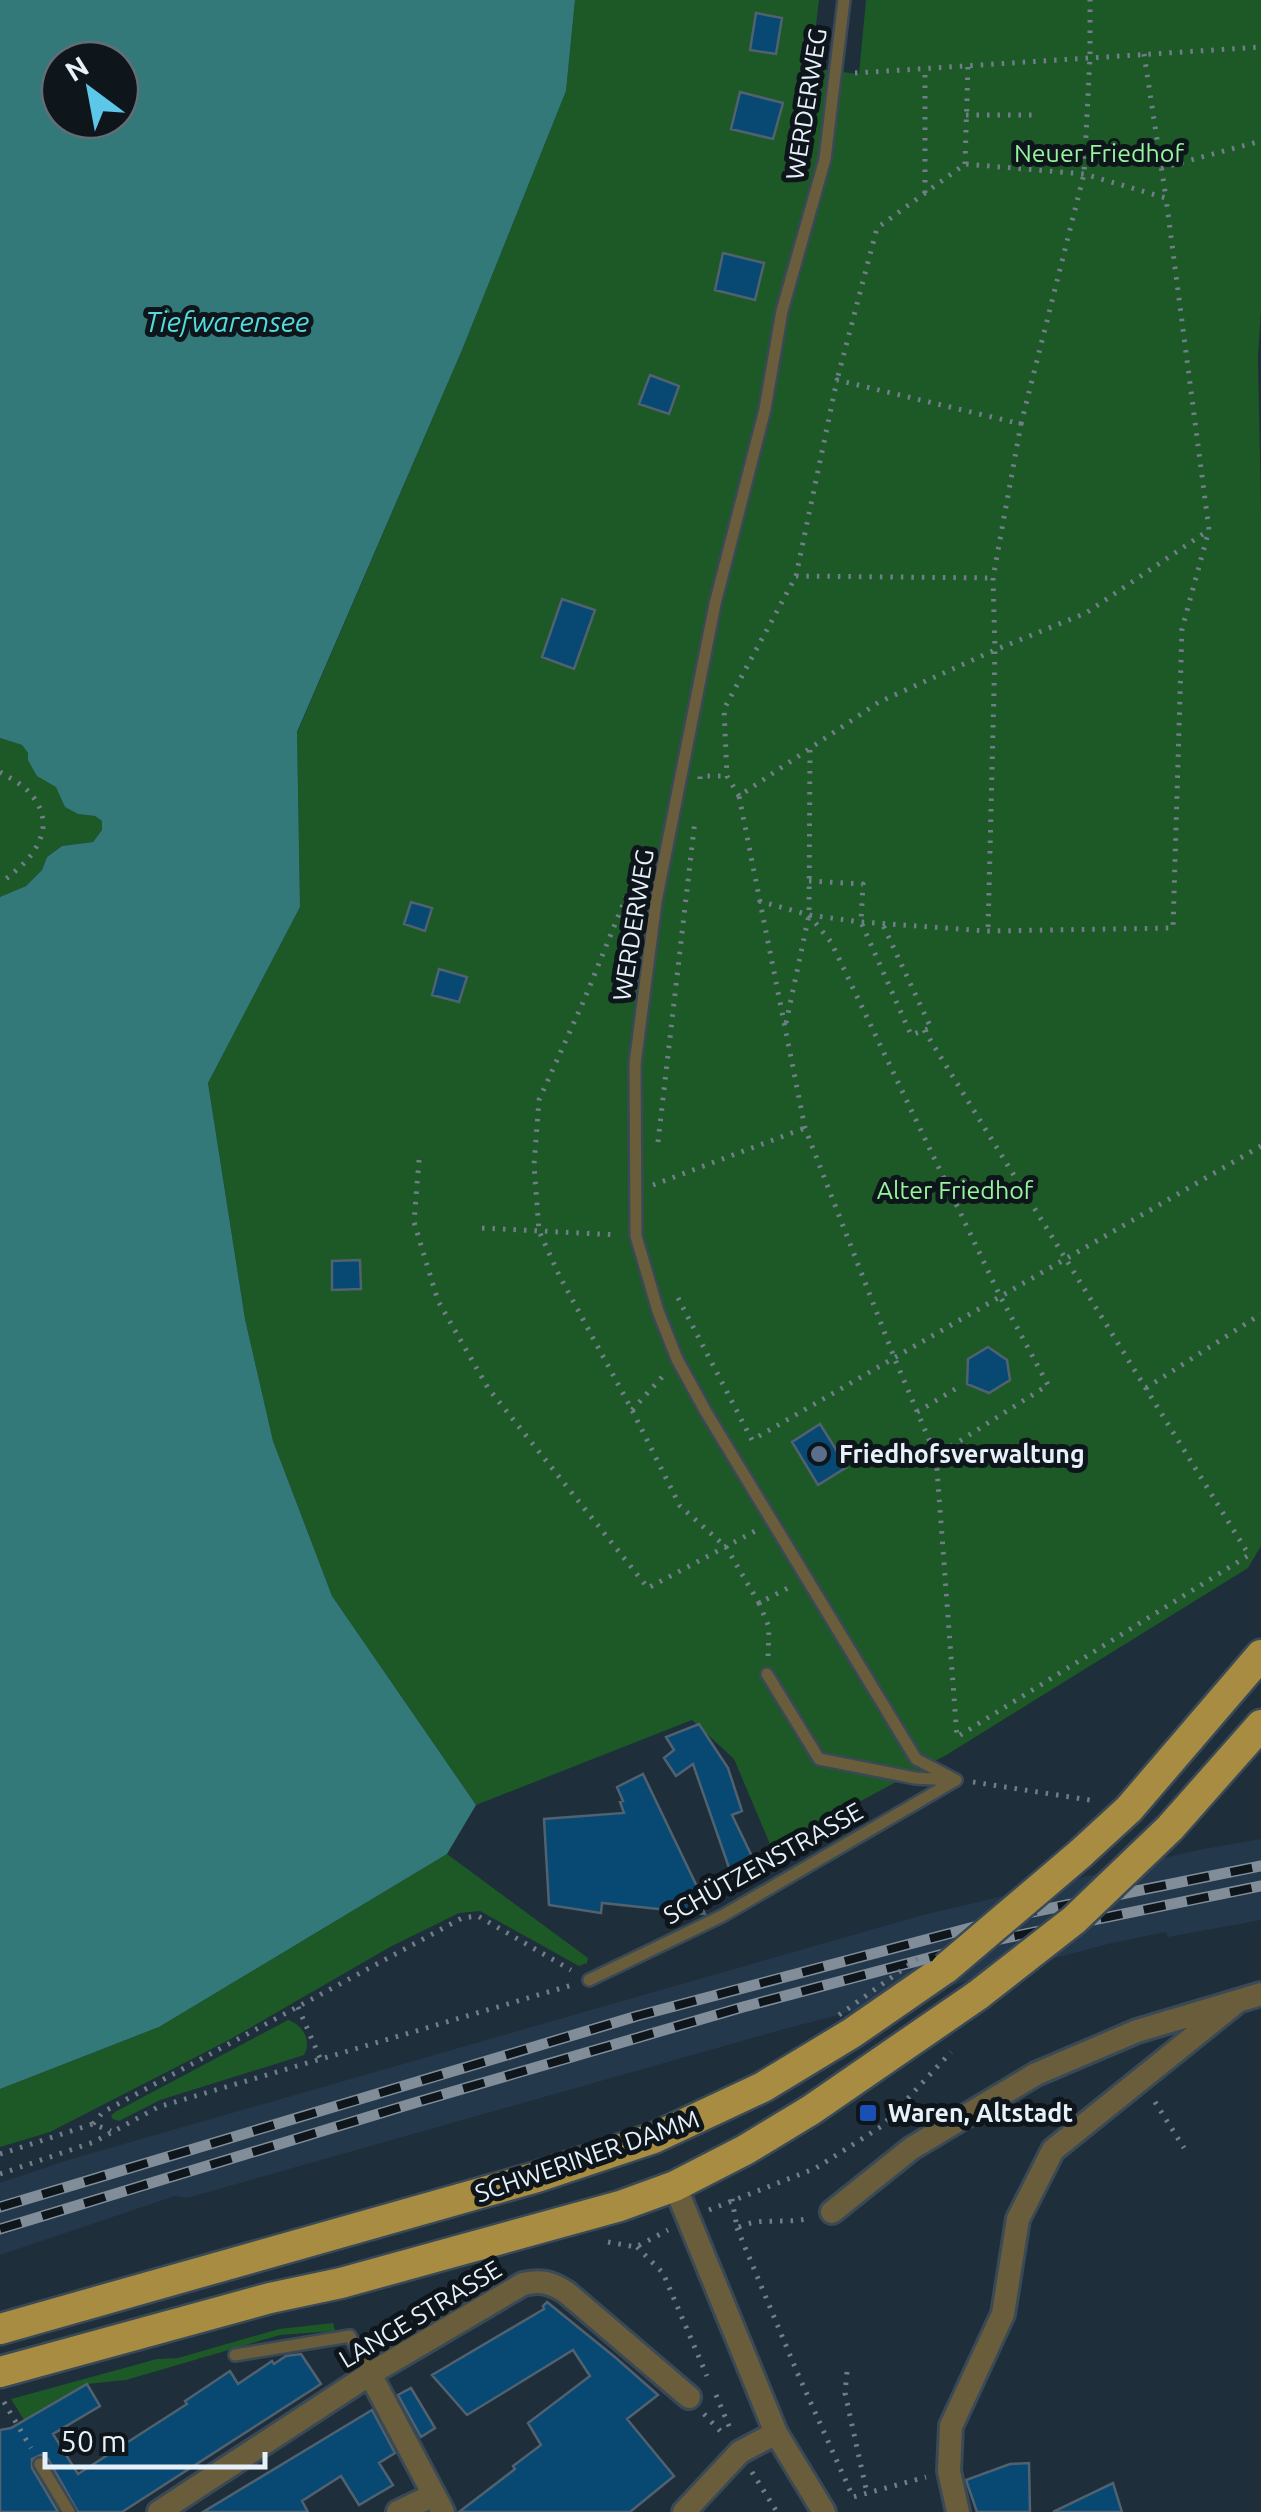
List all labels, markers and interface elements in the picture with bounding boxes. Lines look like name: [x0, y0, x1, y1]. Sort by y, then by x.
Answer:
street label: WERDERWEG: [780, 26, 832, 182]
north arrow: [40, 40, 140, 140]
text: N: [59, 50, 94, 87]
park label: Neuer Friedhof: [1014, 139, 1184, 167]
water label: Tiefwarensee: [145, 306, 309, 337]
street label: WERDERWEG: [607, 847, 659, 1003]
park label: Alter Friedhof: [877, 1176, 1034, 1204]
place label: Friedhofsverwaltung: [839, 1440, 1085, 1468]
marker: Friedhofsverwaltung: [808, 1443, 830, 1465]
street label: SCHÜTZENSTRASSE: [659, 1797, 867, 1929]
place label: Waren, Altstadt: [888, 2099, 1073, 2127]
marker: Waren, Altstadt: [857, 2102, 879, 2124]
street label: SCHWERINER DAMM: [471, 2104, 703, 2208]
street label: LANGE STRASSE: [334, 2255, 506, 2373]
scale bar: [45, 2407, 265, 2469]
text: 50 m: [60, 2424, 127, 2458]

